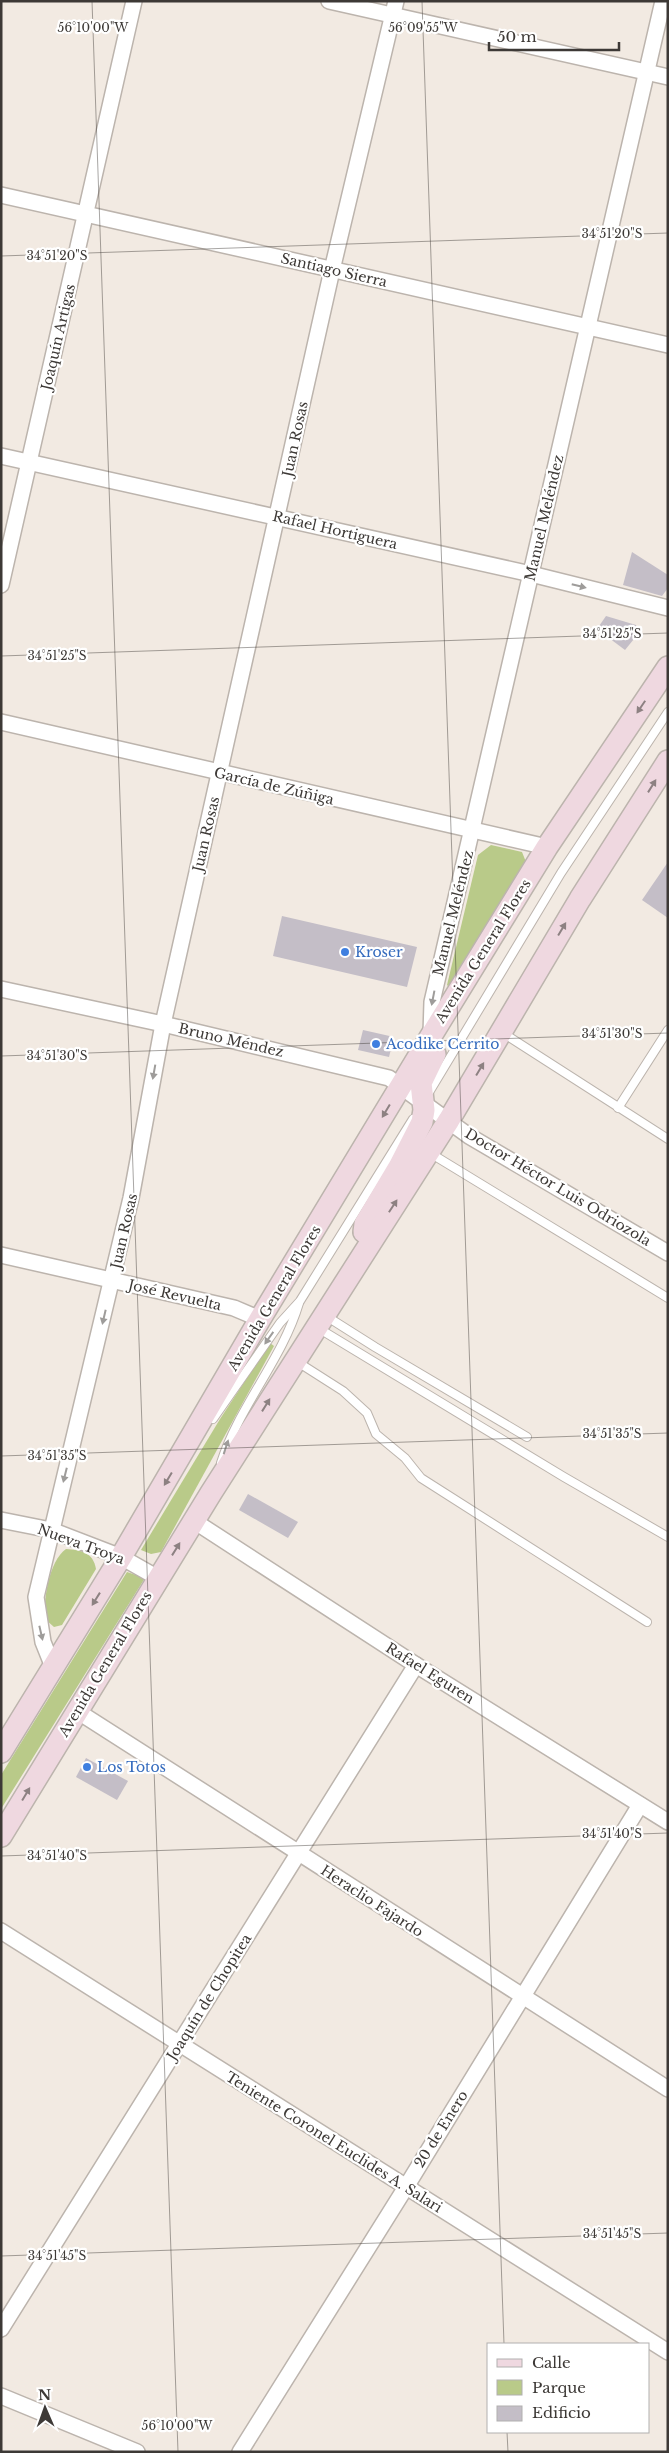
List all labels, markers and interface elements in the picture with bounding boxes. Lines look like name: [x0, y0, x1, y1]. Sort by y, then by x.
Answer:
text: 56°10'00"W: [58, 20, 129, 35]
text: 56°09'55"W: [388, 20, 459, 35]
scale bar: [489, 20, 619, 52]
text: 50 m: [497, 27, 537, 46]
text: 34°51'20"S: [582, 226, 643, 241]
text: 34°51'20"S: [27, 248, 88, 263]
street label: Santiago Sierra: [279, 249, 389, 291]
street label: Joaquín Artigas: [37, 282, 79, 394]
street label: Juan Rosas: [278, 400, 312, 480]
street label: Manuel Meléndez: [521, 453, 567, 583]
street label: Rafael Hortiguera: [271, 507, 399, 553]
one-way arrow: [571, 582, 586, 590]
text: 34°51'25"S: [582, 626, 642, 641]
text: 34°51'25"S: [27, 648, 87, 663]
one-way arrow: [636, 701, 645, 714]
street label: García de Zúñiga: [212, 763, 336, 809]
one-way arrow: [647, 780, 656, 793]
street label: Juan Rosas: [188, 795, 223, 875]
street label: Manuel Meléndez: [429, 848, 477, 978]
street label: Avenida General Flores: [431, 876, 535, 1027]
one-way arrow: [558, 923, 567, 936]
place label: Kroser: [355, 943, 403, 961]
marker: Kroser: [339, 946, 351, 958]
one-way arrow: [429, 990, 437, 1006]
street label: Bruno Méndez: [177, 1019, 286, 1061]
text: 34°51'30"S: [582, 1026, 643, 1041]
place label: Acodike Cerrito: [385, 1035, 499, 1053]
marker: Acodike Cerrito: [370, 1038, 382, 1050]
text: 34°51'30"S: [27, 1048, 88, 1063]
one-way arrow: [475, 1062, 484, 1075]
one-way arrow: [150, 1064, 158, 1080]
one-way arrow: [381, 1105, 390, 1118]
street label: Doctor Héctor Luis Odriozola: [462, 1124, 655, 1250]
street label: Juan Rosas: [106, 1192, 141, 1272]
one-way arrow: [388, 1200, 398, 1213]
street label: Avenida General Flores: [223, 1222, 325, 1375]
street label: José Revuelta: [125, 1275, 224, 1315]
one-way arrow: [100, 1309, 108, 1324]
one-way arrow: [264, 1331, 274, 1345]
one-way arrow: [261, 1399, 271, 1412]
text: 34°51'35"S: [582, 1426, 642, 1441]
one-way arrow: [223, 1439, 230, 1454]
text: 34°51'35"S: [27, 1448, 87, 1463]
one-way arrow: [61, 1467, 69, 1482]
one-way arrow: [163, 1473, 172, 1486]
street label: Nueva Troya: [35, 1520, 127, 1568]
one-way arrow: [171, 1543, 181, 1556]
street label: Avenida General Flores: [54, 1588, 156, 1741]
one-way arrow: [91, 1592, 100, 1605]
one-way arrow: [37, 1626, 45, 1641]
street label: Rafael Eguren: [382, 1639, 478, 1708]
place label: Los Totos: [97, 1758, 166, 1776]
marker: Los Totos: [81, 1761, 93, 1773]
one-way arrow: [22, 1788, 31, 1801]
text: 34°51'40"S: [582, 1826, 642, 1841]
text: 34°51'40"S: [27, 1848, 87, 1863]
street label: Heraclio Fajardo: [317, 1861, 427, 1941]
street label: Joaquín de Chopitea: [162, 1930, 255, 2065]
street label: Teniente Coronel Euclides A. Salari: [222, 2068, 446, 2217]
street label: 20 de Enero: [410, 2087, 472, 2171]
text: 34°51'45"S: [583, 2226, 641, 2241]
text: 34°51'45"S: [28, 2248, 86, 2263]
legend: [487, 2343, 649, 2433]
text: Calle: [532, 2353, 571, 2372]
text: Parque: [532, 2378, 586, 2397]
north arrow: [20, 2383, 70, 2433]
text: N: [38, 2386, 51, 2404]
text: Edificio: [532, 2403, 591, 2422]
text: 56°10'00"W: [142, 2418, 213, 2433]

